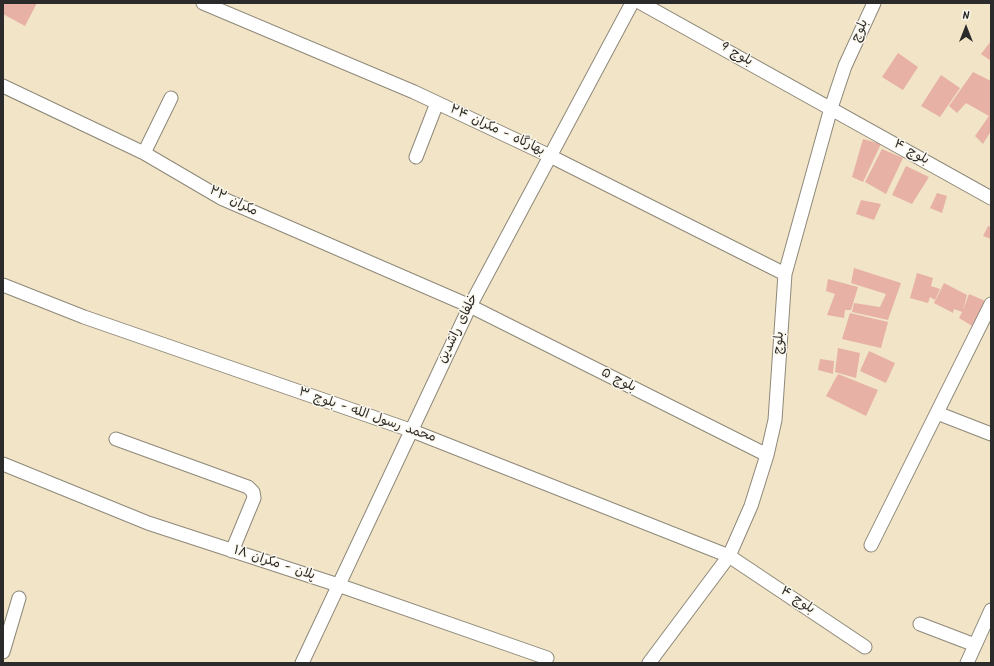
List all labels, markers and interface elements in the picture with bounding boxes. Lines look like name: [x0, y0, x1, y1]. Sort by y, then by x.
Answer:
text: N: [963, 7, 969, 25]
north arrow: [946, 8, 986, 48]
street label: بلوچ: [849, 17, 873, 45]
street label: بلوچ 9: [717, 40, 755, 70]
street label: بهارگاه - مکران ۲۴: [447, 102, 547, 160]
street label: بلوچ ۴: [891, 137, 931, 169]
street label: مکران ۲۲: [206, 184, 260, 220]
street label: خلفای راشدین: [436, 292, 482, 366]
street label: بلوچ: [771, 331, 789, 355]
street label: بلوچ ۵: [598, 366, 638, 396]
street label: محمد رسول الله - بلوچ ۳: [296, 385, 438, 447]
street label: پلان - مکران ۱۸: [231, 543, 317, 585]
street label: بلوچ ۴: [777, 584, 817, 618]

